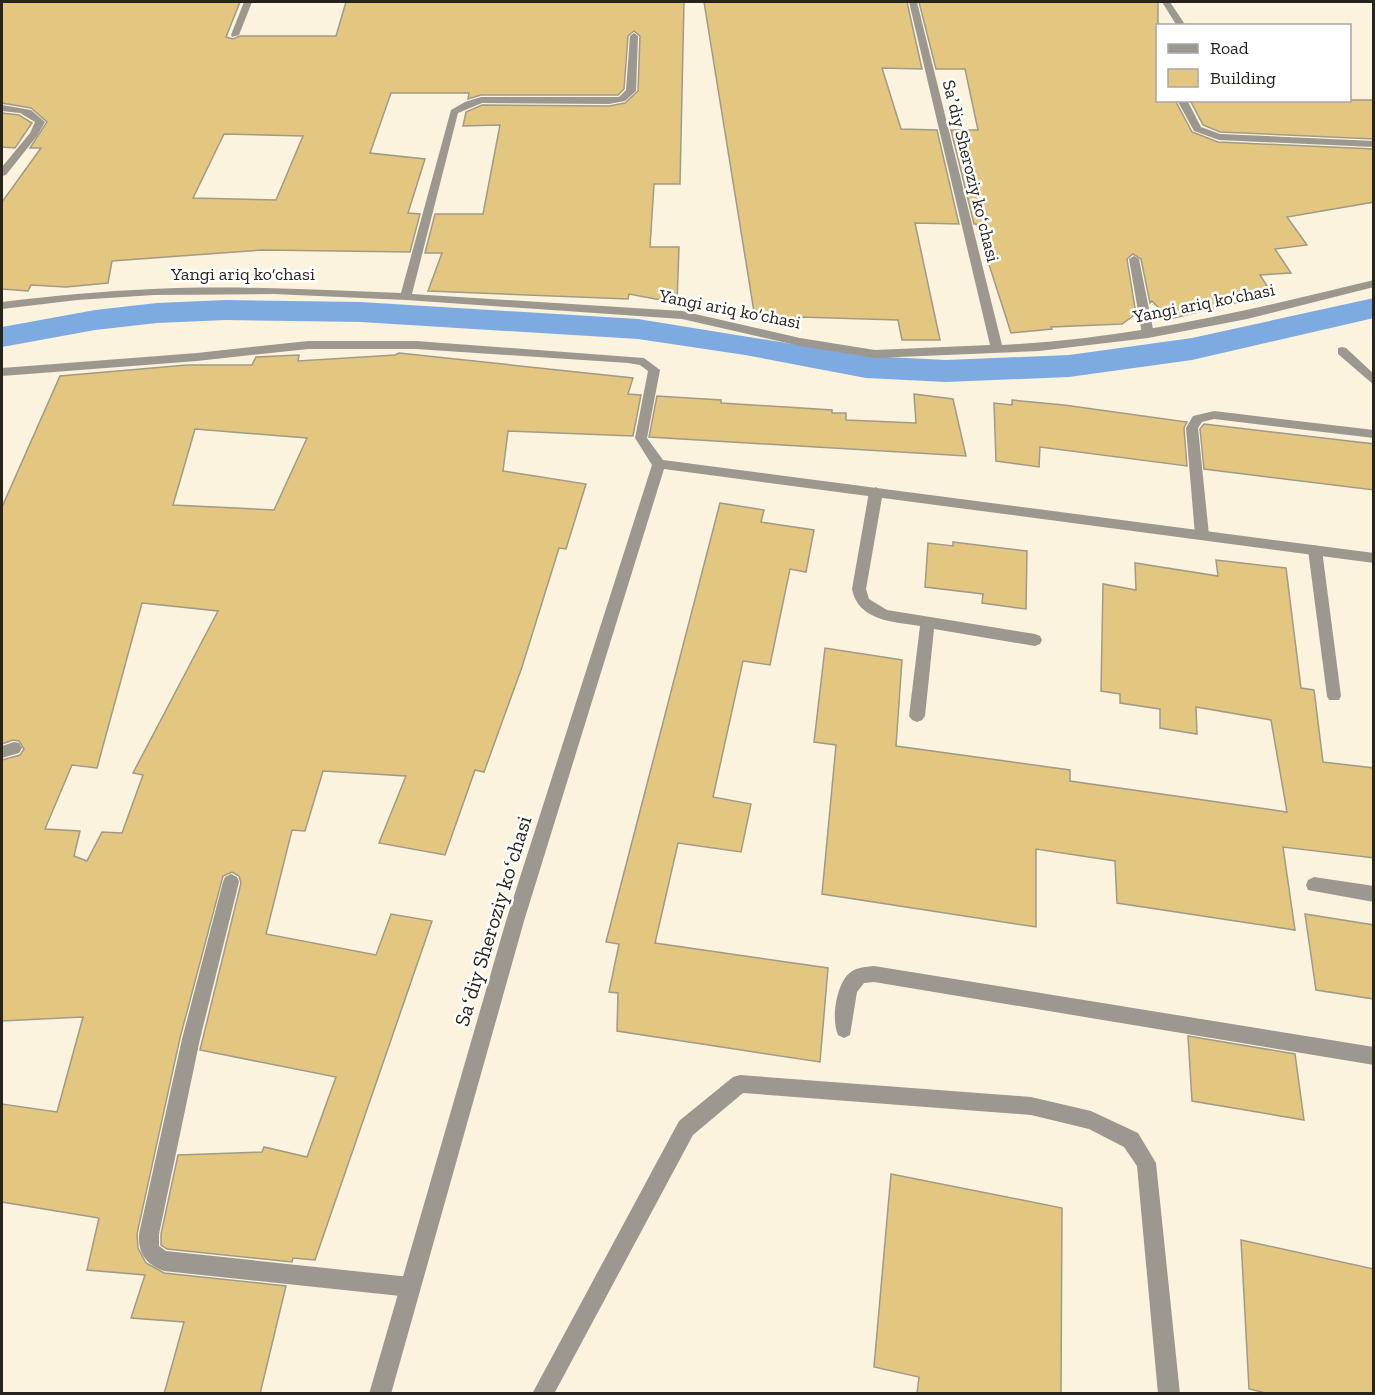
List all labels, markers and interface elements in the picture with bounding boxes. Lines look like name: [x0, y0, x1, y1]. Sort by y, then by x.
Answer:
legend: [1156, 24, 1351, 102]
text: Road: [1210, 37, 1249, 59]
text: Building: [1210, 67, 1276, 89]
street label: Saʼdiy Sheroziy koʻchasi: [938, 78, 1004, 264]
street label: Yangi ariq ko‘chasi: [170, 263, 315, 285]
street label: Yangi ariq ko‘chasi: [1130, 278, 1277, 328]
street label: Yangi ariq ko‘chasi: [656, 284, 803, 334]
street label: Saʻdiy Sheroziy koʻchasi: [449, 813, 536, 1029]

